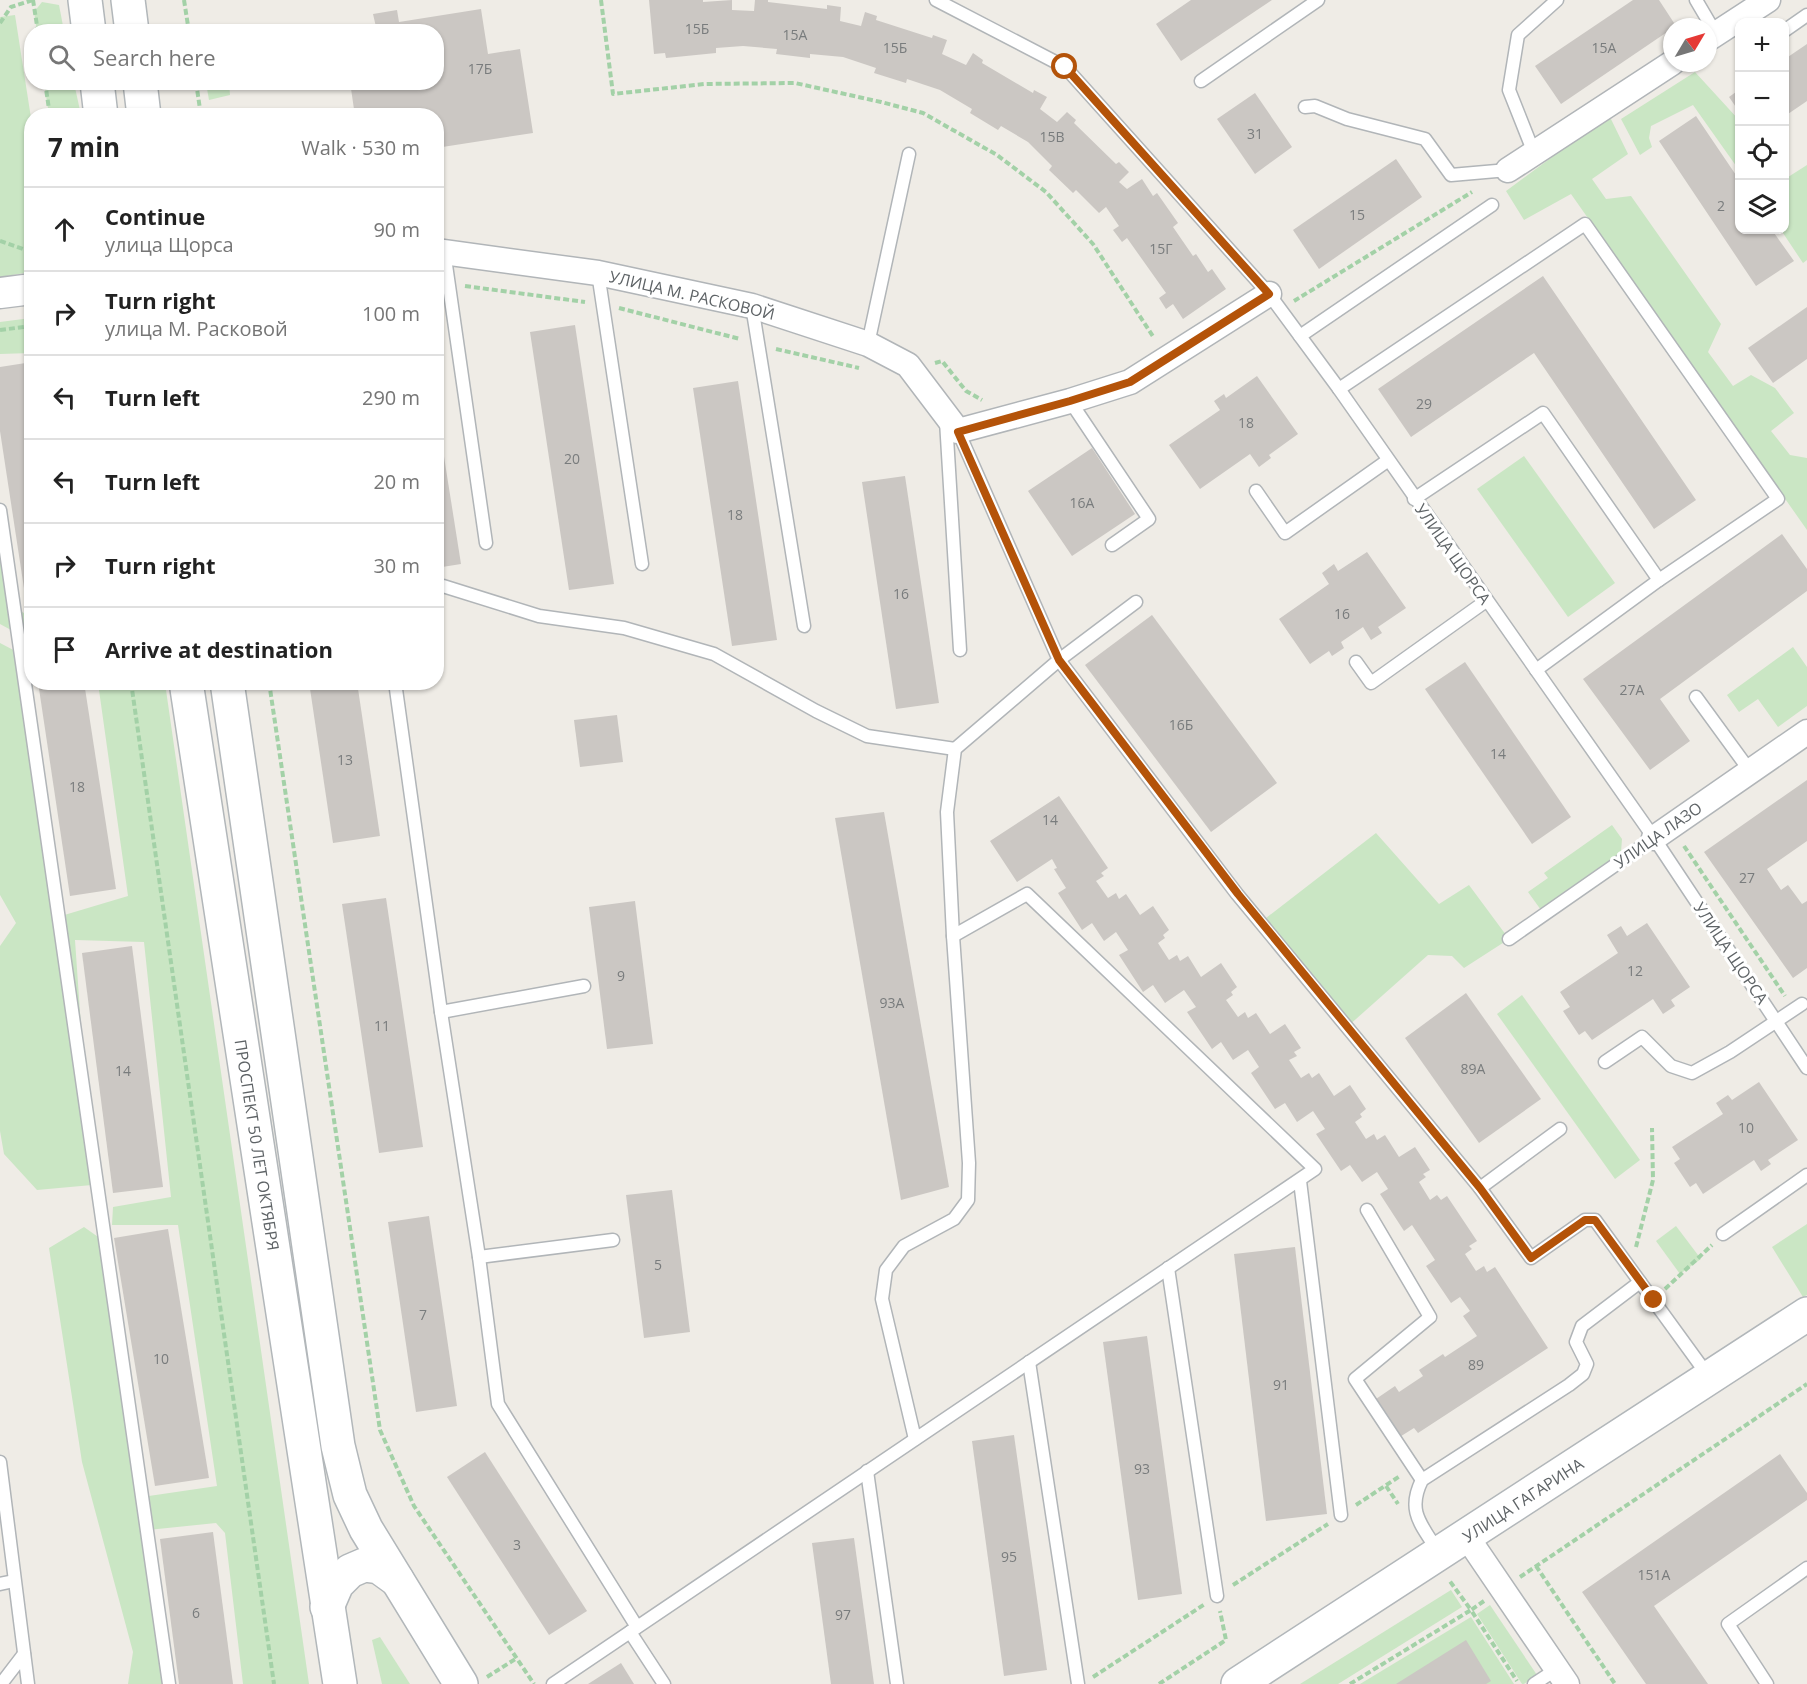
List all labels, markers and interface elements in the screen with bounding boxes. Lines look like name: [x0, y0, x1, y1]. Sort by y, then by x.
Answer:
north arrow: [1663, 18, 1717, 72]
map controls: [1735, 18, 1789, 234]
button: +: [1735, 18, 1789, 72]
house number: 15Б: [685, 19, 709, 38]
search box: [24, 24, 444, 90]
house number: 15А: [783, 25, 808, 44]
house number: 15Б: [883, 38, 907, 57]
house number: 15А: [1592, 38, 1617, 57]
icon: search: [45, 41, 78, 74]
text: Search here: [93, 42, 216, 72]
route start: [1051, 53, 1077, 79]
house number: 17Б: [468, 59, 492, 78]
button: −: [1735, 72, 1789, 126]
house number: 31: [1247, 124, 1263, 143]
button: locate: [1735, 126, 1789, 180]
house number: 15В: [1039, 127, 1065, 146]
text: 7 min: [48, 129, 120, 165]
text: Walk · 530 m: [301, 134, 420, 161]
button: layers: [1735, 180, 1789, 234]
house number: 2: [1717, 196, 1725, 215]
text: Continue: [105, 201, 205, 231]
house number: 15: [1349, 205, 1365, 224]
icon: ahead: [48, 213, 81, 246]
text: 90 m: [373, 216, 420, 243]
text: улица Щорса: [105, 231, 234, 258]
house number: 15Г: [1149, 239, 1173, 258]
street label: УЛИЦА М. РАСКОВОЙ: [607, 265, 777, 325]
text: Turn right: [105, 285, 216, 315]
icon: right: [48, 297, 81, 330]
text: 100 m: [362, 300, 420, 327]
text: улица М. Расковой: [105, 315, 288, 342]
icon: left: [48, 381, 81, 414]
text: Turn left: [105, 382, 200, 412]
text: 290 m: [362, 384, 420, 411]
house number: 29: [1416, 394, 1432, 413]
house number: 18: [1238, 413, 1254, 432]
house number: 20: [564, 449, 580, 468]
icon: left: [48, 465, 81, 498]
text: Turn left: [105, 466, 200, 496]
text: 20 m: [373, 468, 420, 495]
house number: 16А: [1070, 493, 1095, 512]
street label: УЛИЦА ЩОРСА: [1410, 499, 1496, 609]
house number: 18: [727, 505, 743, 524]
icon: right: [48, 549, 81, 582]
text: Turn right: [105, 550, 216, 580]
text: 30 m: [373, 552, 420, 579]
house number: 16: [893, 584, 909, 603]
house number: 16: [1334, 604, 1350, 623]
icon: arrive: [48, 633, 81, 666]
text: Arrive at destination: [105, 634, 333, 664]
house number: 27А: [1620, 680, 1645, 699]
house number: 16Б: [1169, 715, 1193, 734]
house number: 14: [1490, 744, 1506, 763]
house number: 13: [337, 750, 353, 769]
house number: 18: [69, 777, 85, 796]
street label: УЛИЦА ЛАЗО: [1610, 797, 1706, 873]
house number: 14: [1042, 810, 1058, 829]
house number: 27: [1739, 868, 1755, 887]
street label: УЛИЦА ЩОРСА: [1689, 898, 1774, 1009]
house number: 12: [1627, 961, 1643, 980]
house number: 9: [617, 966, 625, 985]
house number: 93А: [880, 993, 905, 1012]
house number: 11: [374, 1016, 390, 1035]
street label: ПРОСПЕКТ 50 ЛЕТ ОКТЯБРЯ: [229, 1038, 285, 1252]
house number: 89А: [1461, 1059, 1486, 1078]
house number: 14: [115, 1061, 131, 1080]
house number: 10: [1738, 1118, 1754, 1137]
house number: 5: [654, 1255, 662, 1274]
route end: [1640, 1286, 1666, 1312]
house number: 7: [419, 1305, 427, 1324]
house number: 10: [153, 1349, 169, 1368]
house number: 89: [1468, 1355, 1484, 1374]
house number: 91: [1273, 1375, 1289, 1394]
street label: УЛИЦА ГАГАРИНА: [1458, 1452, 1588, 1547]
house number: 93: [1134, 1459, 1150, 1478]
house number: 3: [513, 1535, 521, 1554]
house number: 95: [1001, 1547, 1017, 1566]
house number: 151А: [1638, 1565, 1671, 1584]
house number: 6: [192, 1603, 200, 1622]
house number: 97: [835, 1605, 851, 1624]

